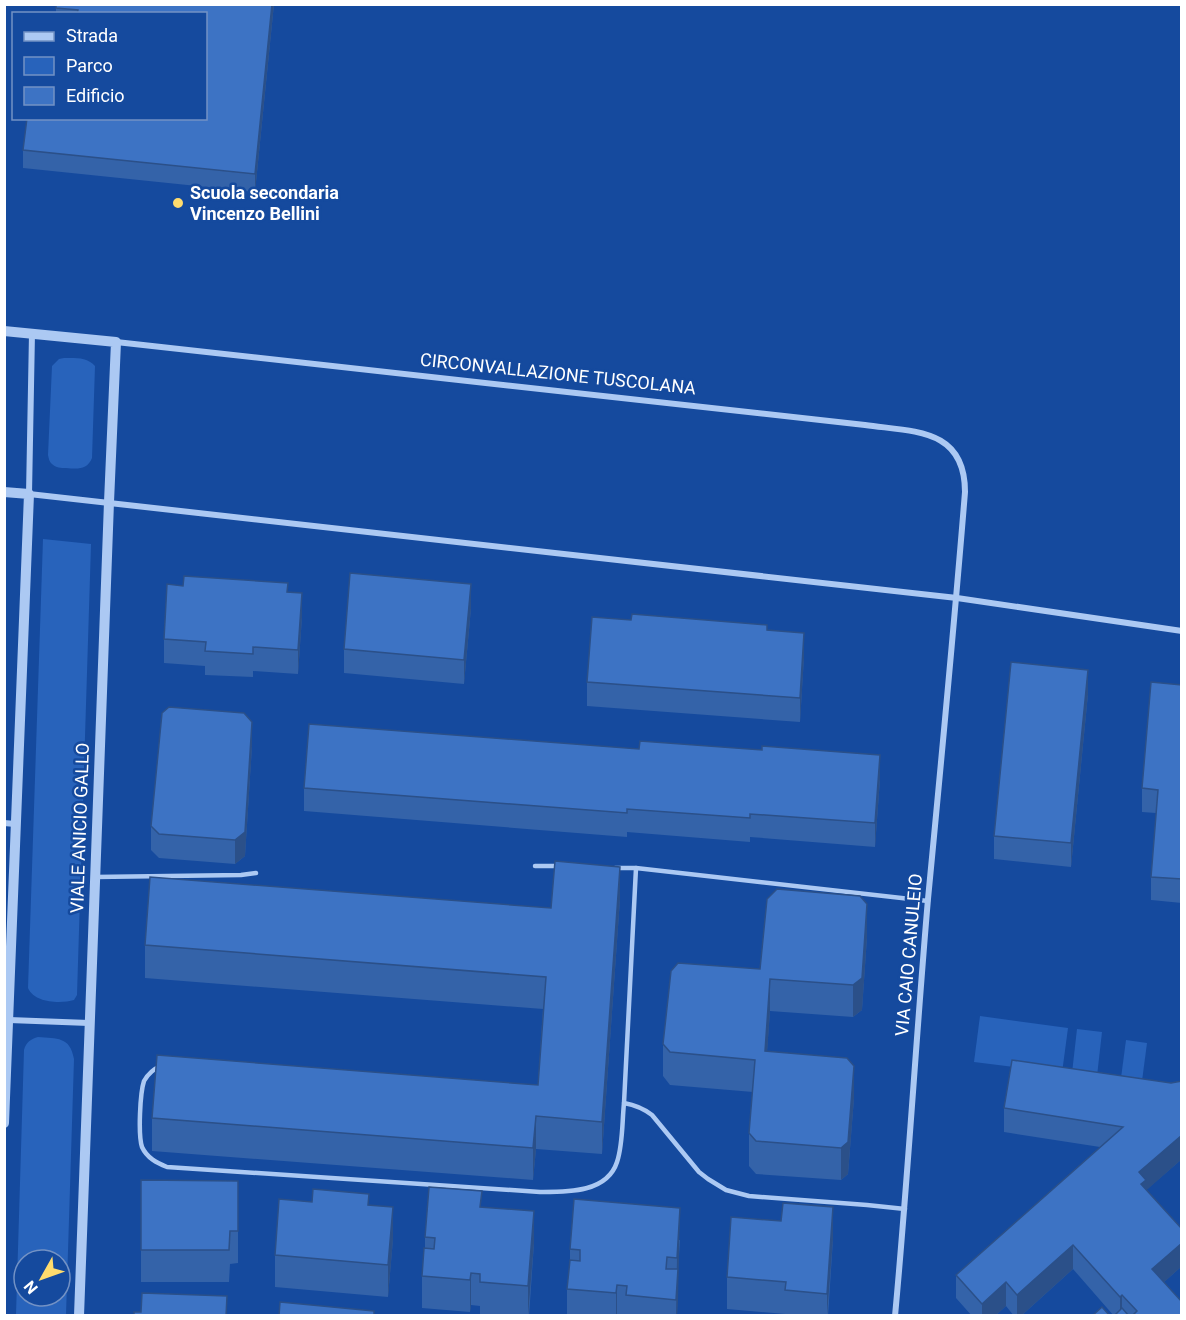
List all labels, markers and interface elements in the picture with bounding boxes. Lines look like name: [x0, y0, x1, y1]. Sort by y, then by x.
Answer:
legend: [12, 12, 207, 120]
text: Strada: [66, 25, 118, 46]
text: Parco: [66, 55, 113, 76]
text: Edificio: [66, 85, 125, 106]
place label: Scuola secondaria Vincenzo Bellini: [190, 182, 339, 224]
marker: Scuola secondaria Vincenzo Bellini: [171, 196, 185, 210]
street label: CIRCONVALLAZIONE TUSCOLANA: [419, 349, 697, 398]
street label: VIALE ANICIO GALLO: [66, 742, 93, 914]
street label: VIA CAIO CANULEIO: [891, 873, 926, 1037]
north arrow: [12, 1248, 72, 1308]
text: N: [20, 1277, 42, 1298]

